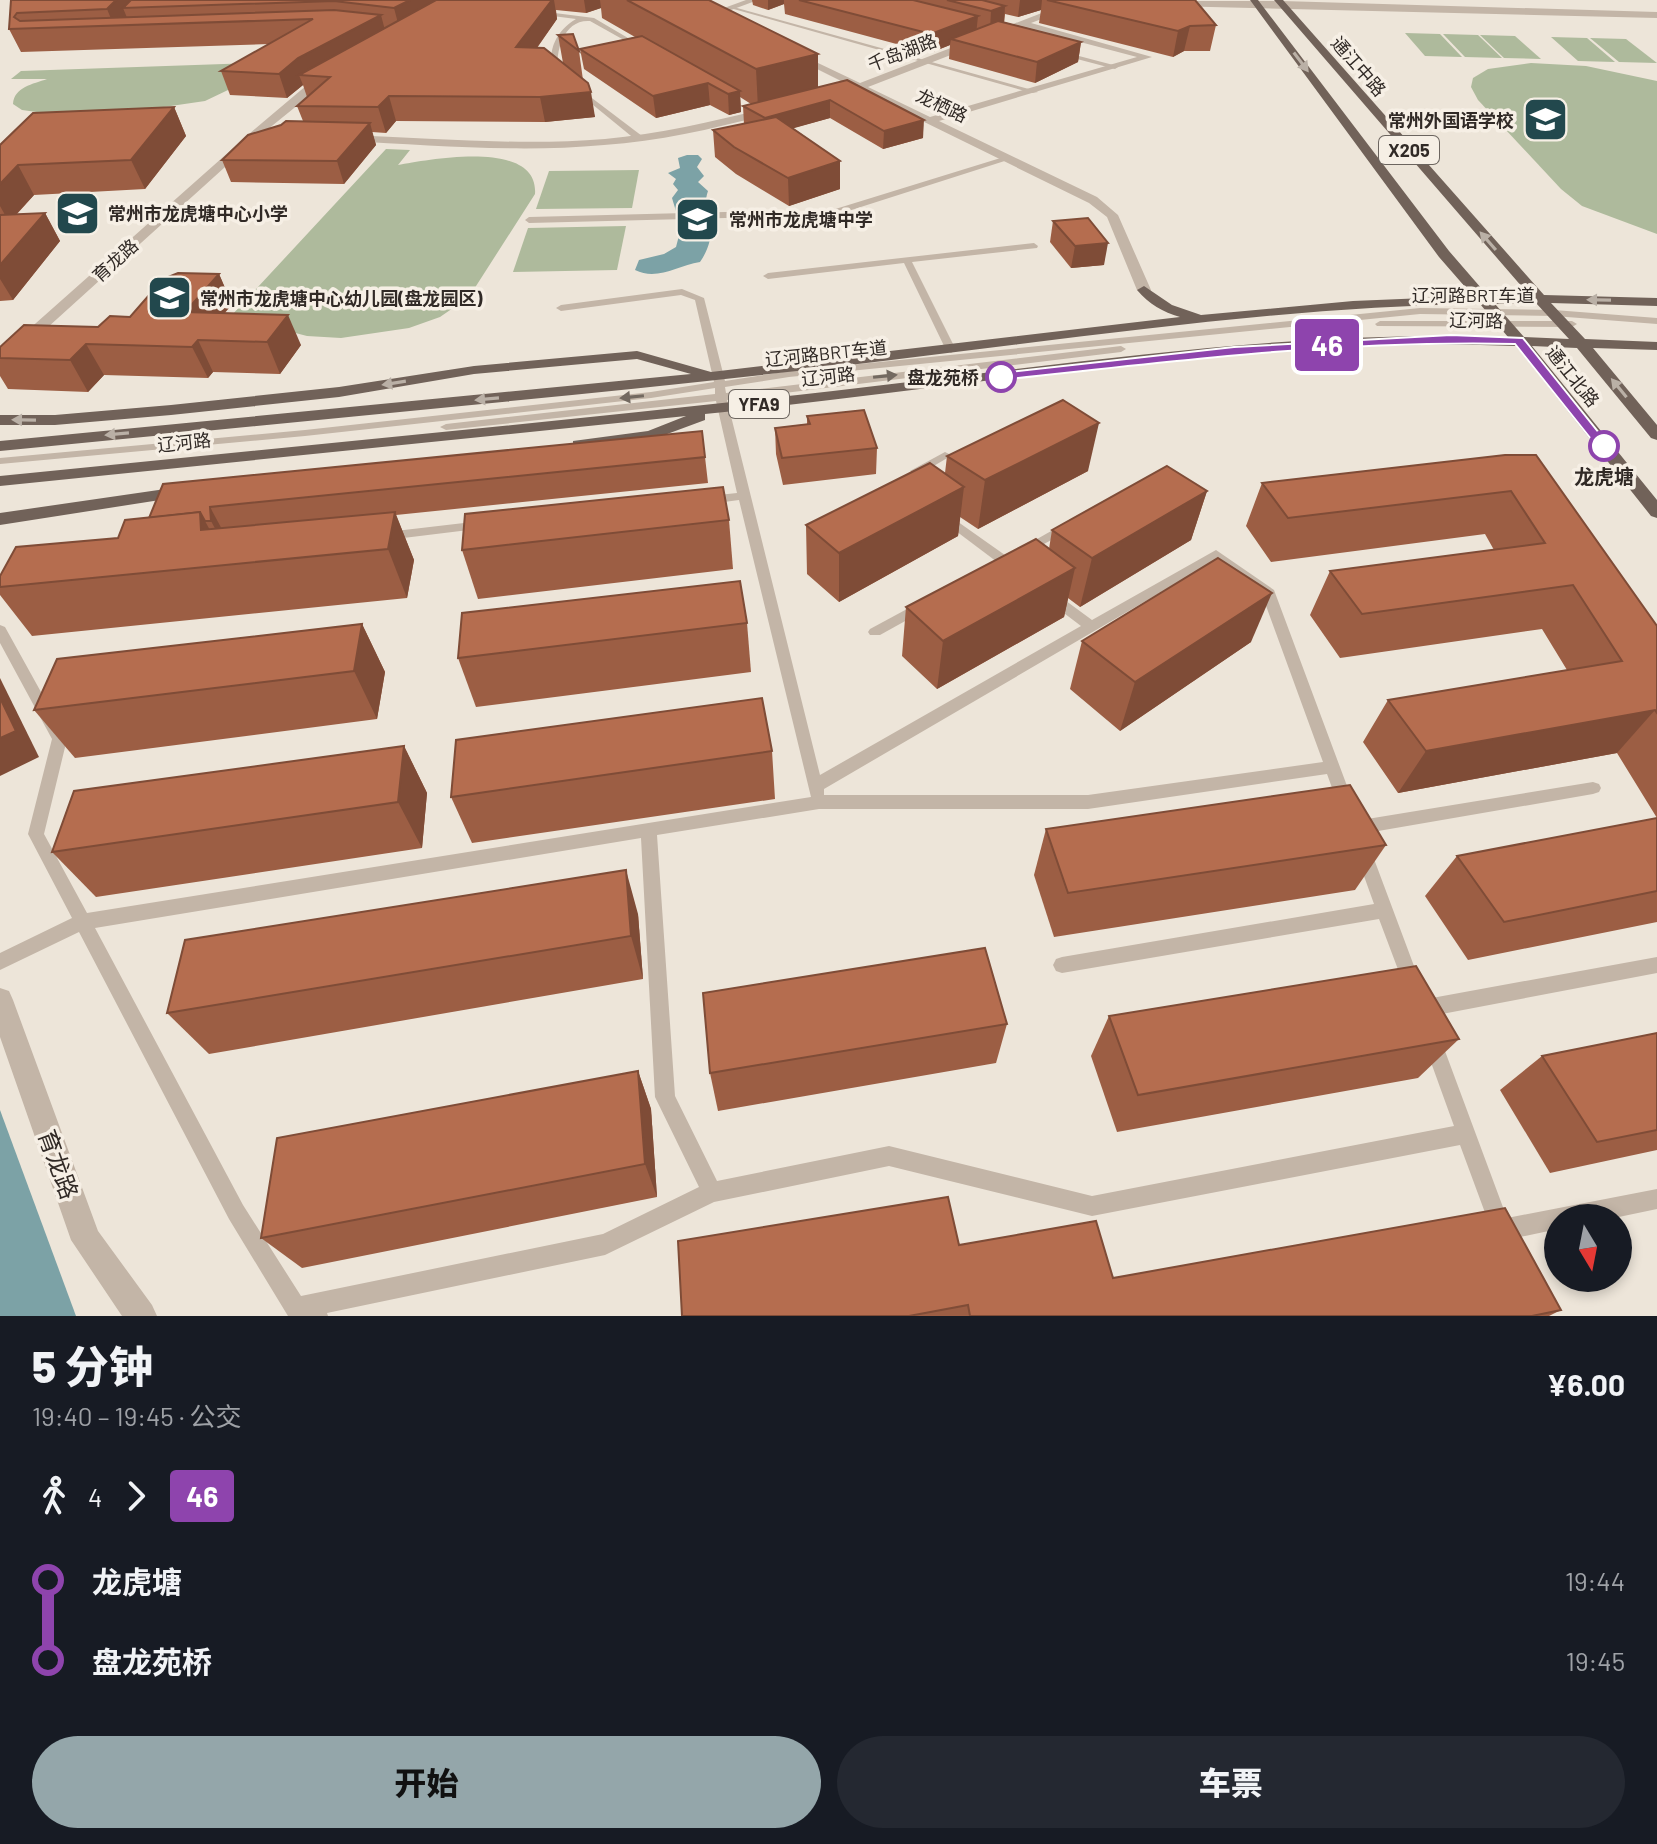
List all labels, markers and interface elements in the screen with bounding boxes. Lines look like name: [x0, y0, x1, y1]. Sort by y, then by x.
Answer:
street label: 千岛湖路: [864, 29, 940, 75]
street label: 通江中路: [1327, 32, 1391, 100]
one-way arrow: [1293, 52, 1308, 73]
street label: 龙栖路: [913, 84, 971, 126]
school or university icon: 常州外国语学校: [1521, 96, 1569, 144]
place label: 常州外国语学校: [1388, 109, 1514, 131]
road number: X205: [1379, 136, 1439, 164]
school or university icon: 常州市龙虎塘中心小学: [53, 189, 101, 237]
school or university icon: 常州市龙虎塘中学: [674, 195, 722, 243]
place label: 常州市龙虎塘中心小学: [108, 202, 288, 224]
place label: 常州市龙虎塘中学: [729, 208, 873, 230]
one-way arrow: [1480, 231, 1497, 251]
street label: 育龙路: [88, 234, 142, 286]
school or university icon: 常州市龙虎塘中心幼儿园(盘龙园区): [145, 274, 193, 322]
street label: 辽河路BRT车道: [1412, 284, 1534, 306]
place label: 常州市龙虎塘中心幼儿园(盘龙园区): [200, 287, 483, 309]
one-way arrow: [1586, 293, 1611, 306]
street label: 辽河路: [1449, 309, 1503, 331]
line badge: 46: [1291, 319, 1363, 371]
text: 46: [1311, 328, 1343, 362]
street label: 辽河路BRT车道: [764, 336, 888, 370]
street label: 通江北路: [1542, 341, 1604, 411]
street label: 辽河路: [800, 362, 856, 390]
marker: 盘龙苑桥: [986, 362, 1016, 392]
place label: 盘龙苑桥: [907, 366, 979, 388]
one-way arrow: [873, 369, 898, 382]
one-way arrow: [381, 378, 406, 390]
one-way arrow: [1612, 378, 1628, 398]
one-way arrow: [619, 390, 644, 403]
road number: YFA9: [729, 390, 789, 418]
one-way arrow: [474, 392, 499, 405]
one-way arrow: [11, 414, 36, 426]
one-way arrow: [104, 428, 129, 441]
street label: 辽河路: [156, 428, 212, 456]
marker: 龙虎塘: [1589, 431, 1619, 461]
place label: 龙虎塘: [1574, 464, 1634, 488]
street label: 育龙路: [33, 1125, 85, 1203]
north arrow: [1544, 1204, 1632, 1292]
map controls: [1544, 1204, 1632, 1292]
text: 5 分钟: [32, 1339, 153, 1392]
text: ¥6.00: [1547, 1366, 1625, 1402]
text: 19:40 – 19:45 · 公交: [32, 1400, 242, 1431]
icon: walk: [32, 1474, 76, 1518]
icon: forward: [114, 1474, 158, 1518]
text: 46: [186, 1479, 218, 1513]
text: 4: [88, 1481, 102, 1512]
text: 龙虎塘: [92, 1563, 182, 1599]
text: 19:44: [1565, 1565, 1625, 1596]
text: 盘龙苑桥: [92, 1643, 212, 1679]
text: 19:45: [1566, 1645, 1625, 1676]
button: 开始: [32, 1736, 821, 1828]
button: 车票: [837, 1736, 1625, 1828]

